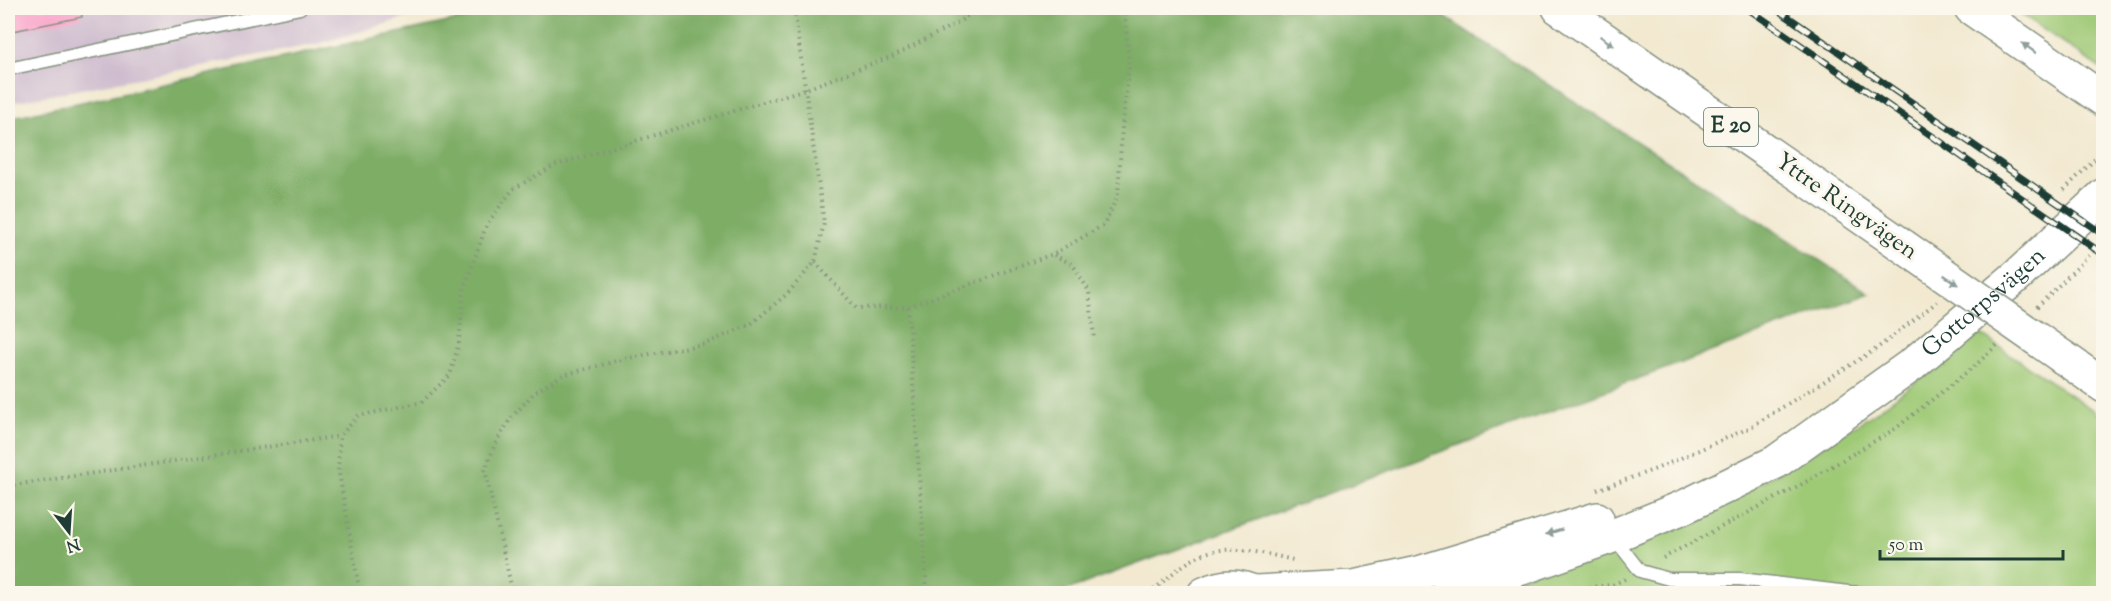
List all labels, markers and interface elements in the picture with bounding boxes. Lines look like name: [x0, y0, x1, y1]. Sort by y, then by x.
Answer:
one-way arrow: [1599, 35, 1615, 47]
one-way arrow: [2021, 43, 2037, 54]
road number: E 20: [1704, 108, 1758, 146]
street label: Yttre Ringvägen: [1768, 145, 1924, 269]
street label: Gottorpsvägen: [1915, 240, 2054, 366]
one-way arrow: [1943, 274, 1959, 285]
north arrow: [39, 502, 99, 562]
scale bar: [1880, 523, 2063, 561]
one-way arrow: [1545, 528, 1563, 537]
text: N: [63, 531, 82, 557]
text: 50 m: [1888, 533, 1924, 559]

